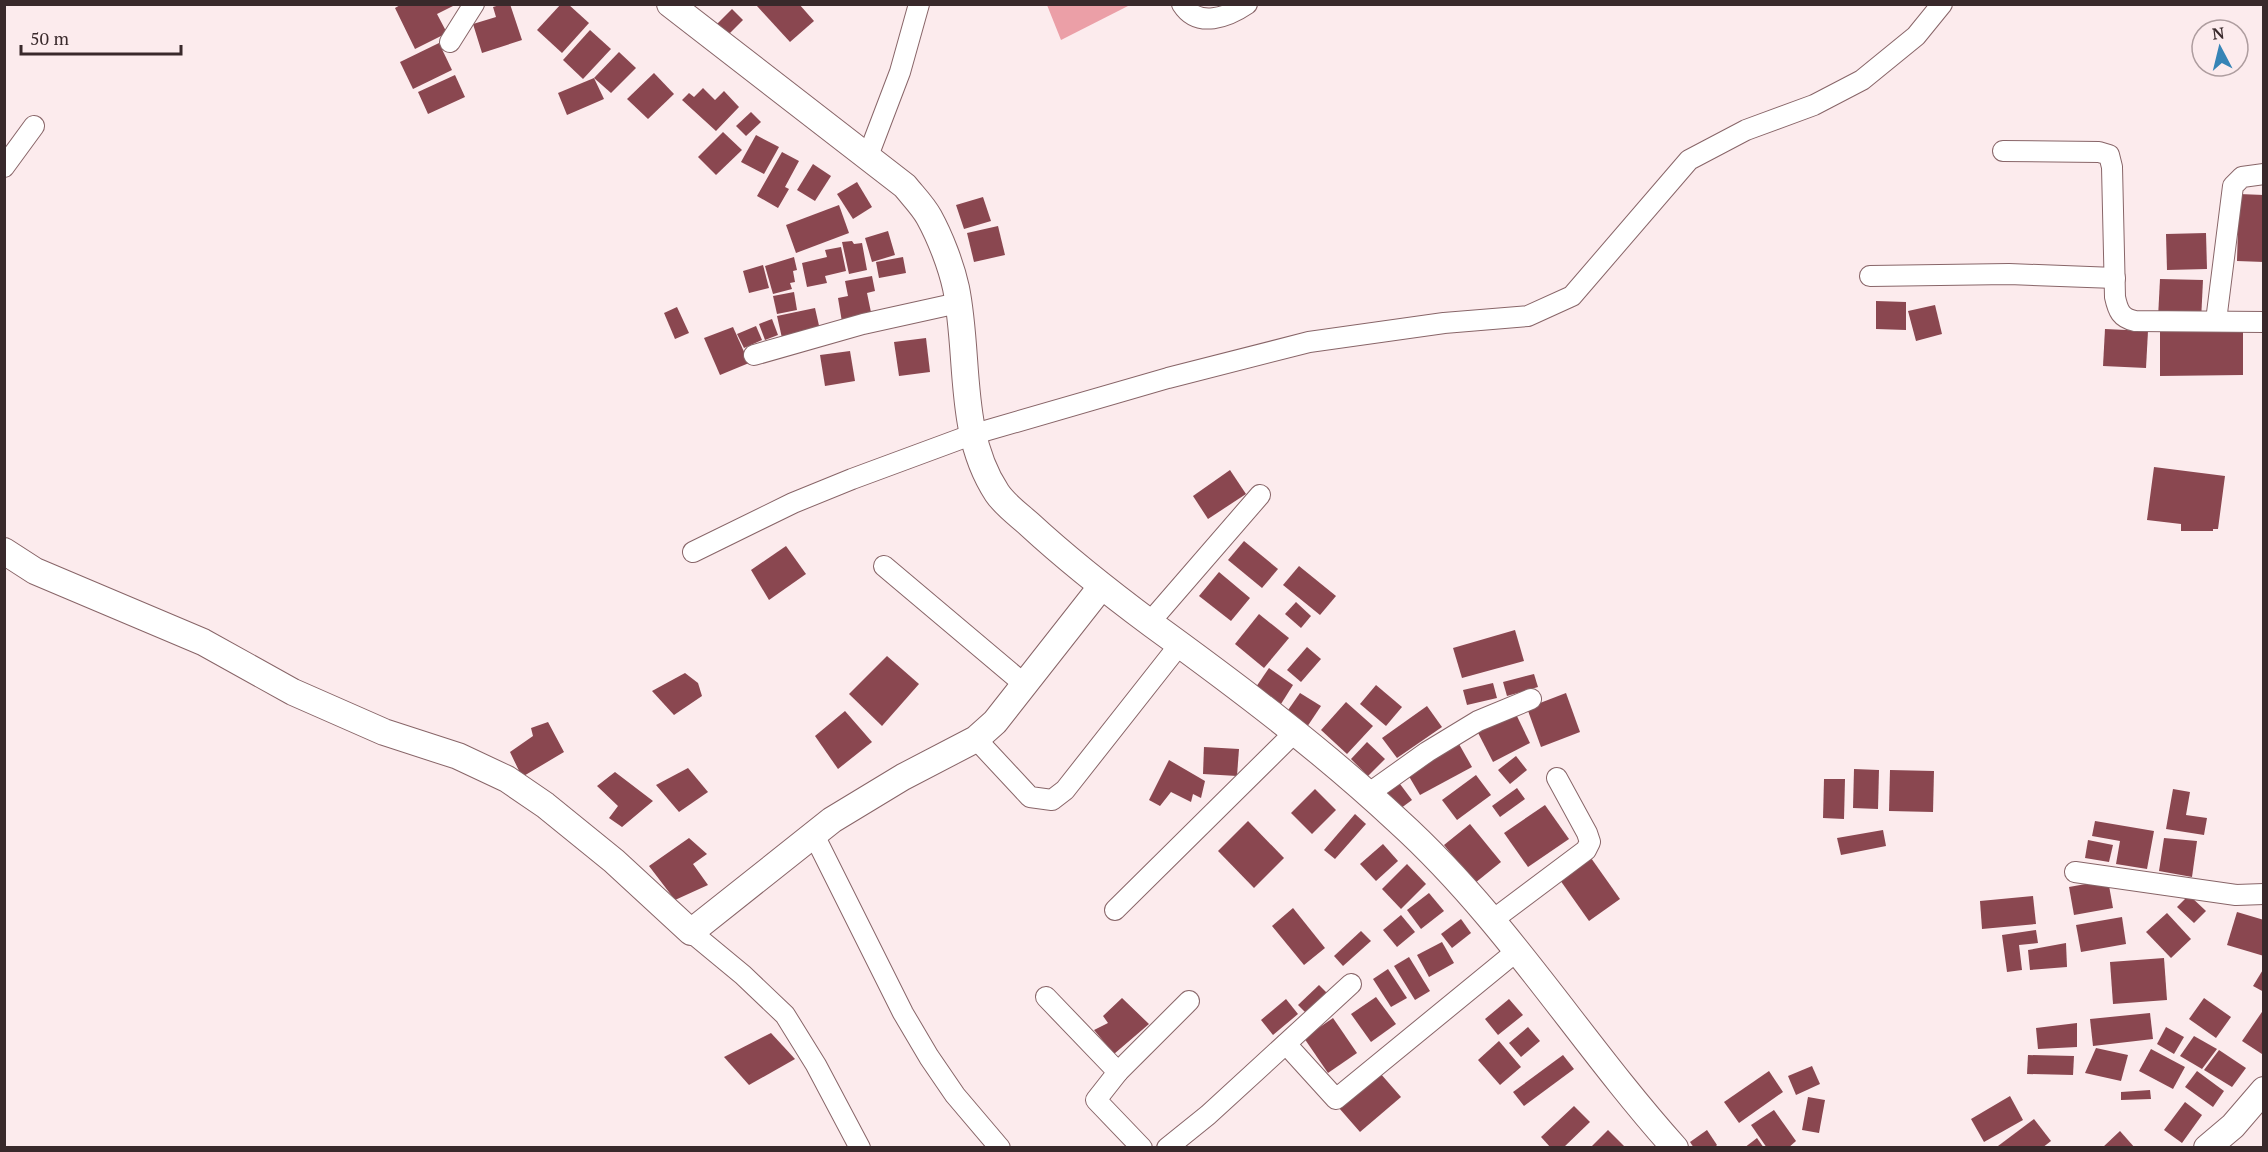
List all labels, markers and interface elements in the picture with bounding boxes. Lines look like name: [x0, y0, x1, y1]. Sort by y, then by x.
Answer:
scale bar: [21, 18, 182, 56]
north arrow: [2190, 18, 2250, 78]
text: N: [2211, 21, 2226, 45]
text: 50 m: [30, 26, 70, 50]

